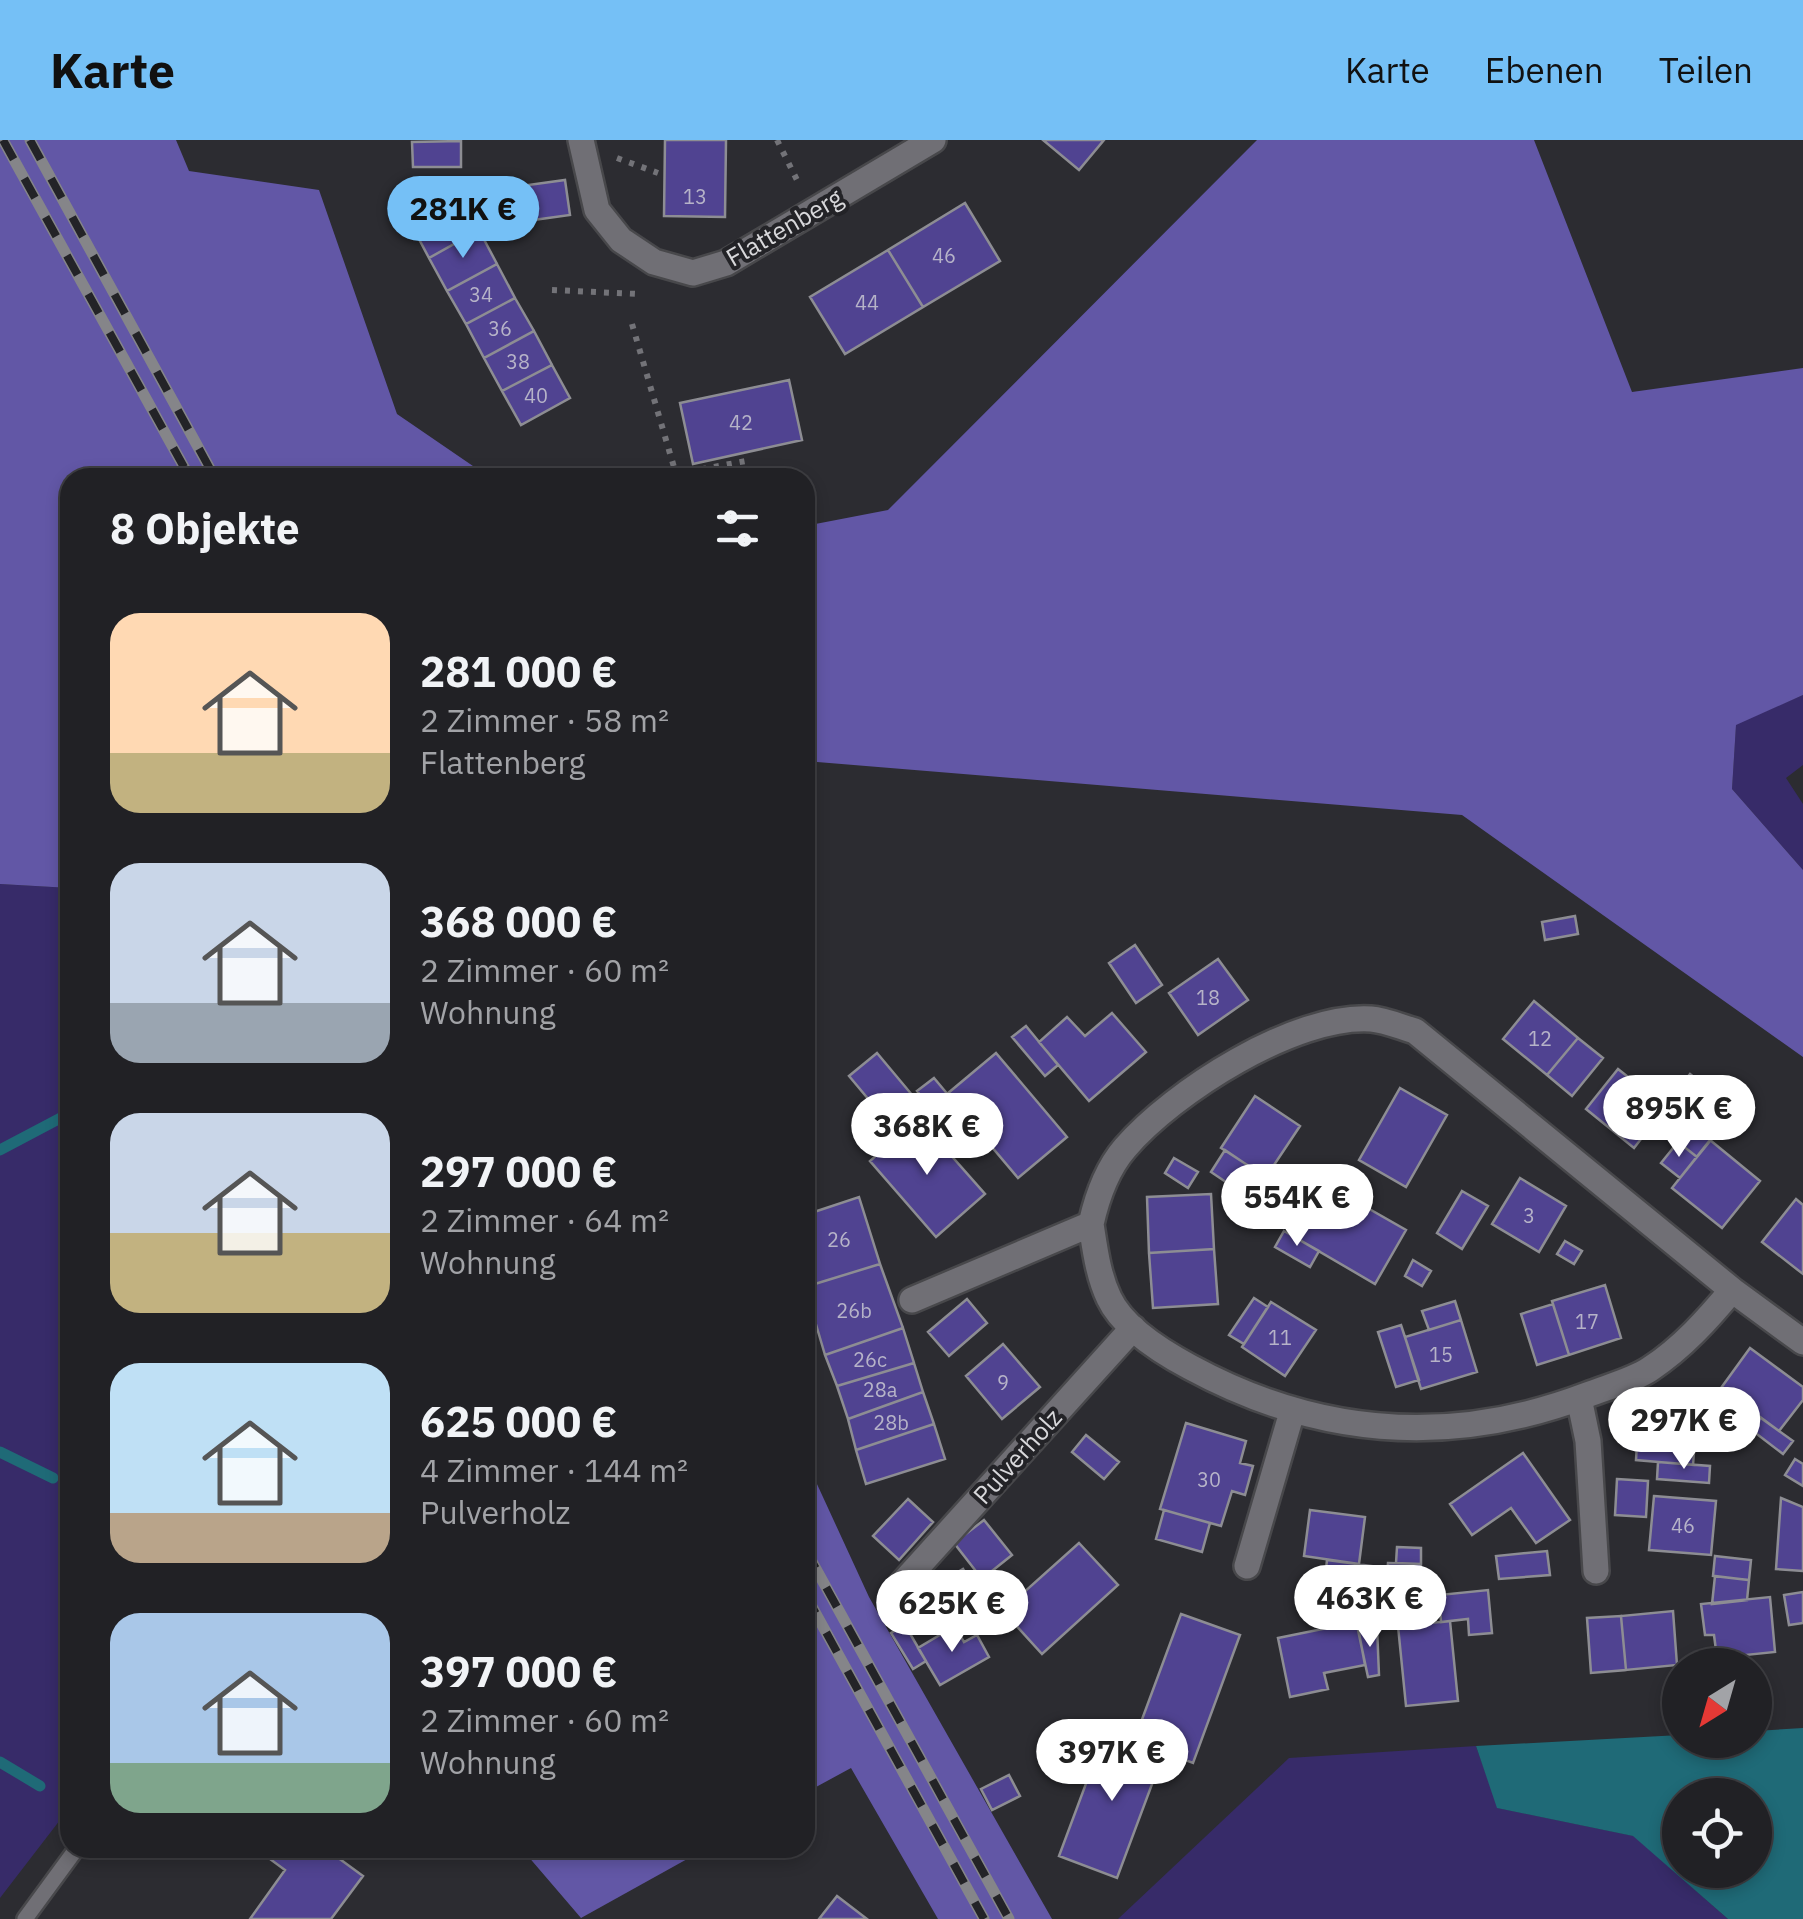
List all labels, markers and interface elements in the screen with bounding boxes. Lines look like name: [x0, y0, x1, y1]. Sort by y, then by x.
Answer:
text: Karte: [50, 39, 175, 101]
text: Karte: [1345, 47, 1430, 93]
text: Ebenen: [1485, 47, 1604, 93]
text: Teilen: [1659, 47, 1753, 93]
pin: 281K €: [382, 176, 544, 261]
street label: Flattenberg: [720, 180, 848, 274]
house number: 13: [683, 183, 707, 210]
text: 281K €: [409, 187, 517, 229]
house number: 46: [932, 242, 956, 269]
house number: 34: [469, 281, 493, 308]
house number: 44: [855, 289, 879, 316]
house number: 36: [488, 315, 512, 342]
house number: 38: [506, 348, 530, 375]
house number: 40: [524, 382, 548, 409]
house number: 42: [729, 409, 753, 436]
text: 8 Objekte: [110, 501, 300, 556]
icon: filters: [710, 501, 765, 556]
text: 281 000 €: [420, 644, 617, 699]
icon: home: [190, 653, 310, 773]
text: 2 Zimmer · 58 m²: [420, 699, 669, 741]
text: Flattenberg: [420, 741, 586, 783]
text: 368 000 €: [420, 894, 617, 949]
icon: home: [190, 903, 310, 1023]
text: 2 Zimmer · 60 m²: [420, 949, 669, 991]
house number: 18: [1196, 984, 1220, 1011]
text: Wohnung: [420, 991, 556, 1033]
house number: 12: [1528, 1025, 1552, 1052]
pin: 895K €: [1598, 1075, 1760, 1160]
text: 895K €: [1625, 1086, 1733, 1128]
pin: 368K €: [846, 1093, 1008, 1178]
text: 368K €: [873, 1104, 981, 1146]
text: 297 000 €: [420, 1144, 617, 1199]
icon: home: [190, 1153, 310, 1273]
pin: 554K €: [1216, 1164, 1378, 1249]
text: 554K €: [1243, 1175, 1351, 1217]
text: 2 Zimmer · 64 m²: [420, 1199, 669, 1241]
house number: 3: [1523, 1202, 1535, 1229]
house number: 26: [827, 1226, 851, 1253]
text: Wohnung: [420, 1241, 556, 1283]
house number: 26b: [836, 1297, 872, 1324]
house number: 17: [1575, 1308, 1599, 1335]
house number: 11: [1268, 1324, 1292, 1351]
house number: 15: [1429, 1341, 1453, 1368]
house number: 26c: [853, 1346, 887, 1373]
house number: 9: [997, 1369, 1009, 1396]
house number: 28a: [863, 1376, 898, 1403]
pin: 297K €: [1603, 1387, 1765, 1472]
text: 625 000 €: [420, 1394, 617, 1449]
text: 297K €: [1630, 1398, 1738, 1440]
street label: Pulverholz: [965, 1401, 1069, 1511]
icon: home: [190, 1403, 310, 1523]
house number: 28b: [873, 1409, 909, 1436]
text: 4 Zimmer · 144 m²: [420, 1449, 688, 1491]
house number: 30: [1197, 1466, 1221, 1493]
text: Pulverholz: [420, 1491, 570, 1533]
house number: 46: [1671, 1512, 1695, 1539]
pin: 463K €: [1289, 1565, 1451, 1650]
pin: 625K €: [871, 1570, 1033, 1655]
text: 463K €: [1316, 1576, 1424, 1618]
text: 625K €: [898, 1581, 1006, 1623]
text: 397 000 €: [420, 1644, 617, 1699]
north arrow: [1662, 1648, 1772, 1758]
map controls: [1662, 1648, 1772, 1888]
icon: home: [190, 1653, 310, 1773]
text: 2 Zimmer · 60 m²: [420, 1699, 669, 1741]
pin: 397K €: [1031, 1719, 1193, 1804]
text: 397K €: [1058, 1730, 1166, 1772]
text: Wohnung: [420, 1741, 556, 1783]
button: locate: [1662, 1778, 1772, 1888]

